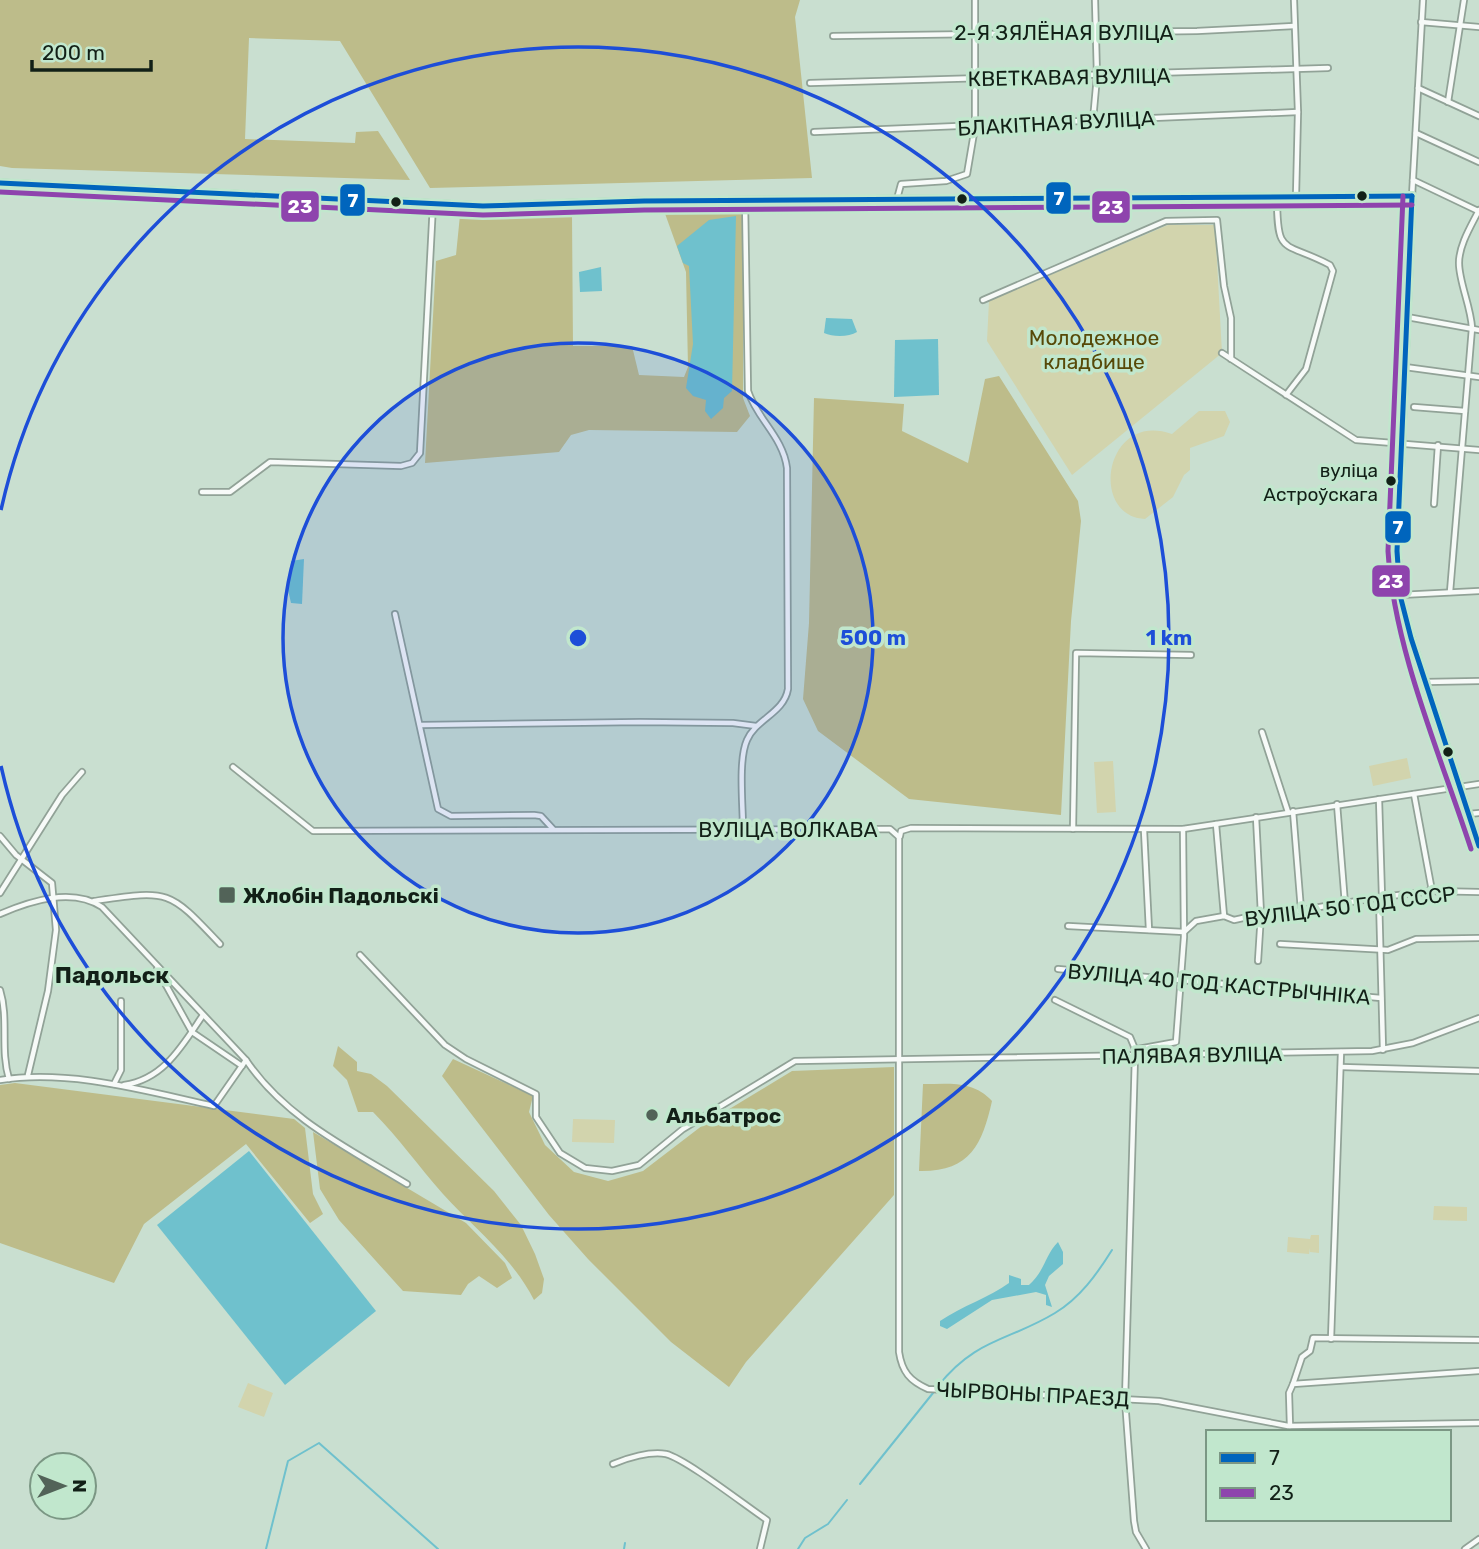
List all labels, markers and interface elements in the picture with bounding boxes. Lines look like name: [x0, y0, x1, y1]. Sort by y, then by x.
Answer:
street label: 2-Я ЗЯЛЁНАЯ ВУЛІЦА: [954, 20, 1174, 45]
scale bar: [32, 28, 150, 72]
text: 200 m: [42, 40, 105, 65]
street label: КВЕТКАВАЯ ВУЛІЦА: [967, 63, 1171, 91]
street label: БЛАКІТНАЯ ВУЛІЦА: [957, 105, 1155, 141]
line badge: 7: [1045, 181, 1072, 215]
line badge: 7: [339, 183, 366, 217]
text: 7: [1054, 187, 1065, 210]
text: 7: [348, 189, 359, 212]
unlabelled marker: [1355, 189, 1369, 203]
line badge: 23: [280, 190, 320, 223]
line badge: 23: [1091, 190, 1131, 224]
unlabelled marker: [955, 192, 969, 206]
text: 23: [288, 195, 312, 218]
unlabelled marker: [389, 195, 403, 209]
text: 23: [1099, 196, 1123, 219]
park label: Молодежное кладбище: [1029, 325, 1159, 374]
place label: вуліца Астроўскага: [1263, 459, 1378, 506]
marker: вуліца Астроўскага: [1384, 474, 1398, 488]
line badge: 7: [1384, 510, 1412, 544]
text: 7: [1393, 516, 1404, 539]
line badge: 23: [1371, 564, 1411, 598]
text: 23: [1379, 570, 1403, 593]
text: 500 m: [840, 625, 906, 650]
text: 1 km: [1146, 625, 1192, 650]
centre of rings: [566, 626, 590, 650]
unlabelled marker: [1441, 745, 1455, 759]
street label: ВУЛІЦА ВОЛКАВА: [698, 817, 878, 842]
street label: ВУЛІЦА 50 ГОД СССР: [1243, 881, 1457, 931]
place label: Жлобін Падольскі: [243, 883, 439, 908]
marker: Жлобін Падольскі: [217, 885, 237, 905]
street label: ВУЛІЦА 40 ГОД КАСТРЫЧНІКА: [1067, 958, 1371, 1010]
district label: Падольск: [55, 961, 169, 989]
street label: ПАЛЯВАЯ ВУЛІЦА: [1101, 1041, 1283, 1069]
place label: Альбатрос: [666, 1103, 781, 1128]
marker: Альбатрос: [644, 1107, 660, 1123]
street label: ЧЫРВОНЫ ПРАЕЗД: [936, 1376, 1130, 1412]
legend: [1206, 1430, 1451, 1521]
text: 7: [1269, 1445, 1280, 1470]
north arrow: [28, 1451, 98, 1521]
text: N: [68, 1479, 91, 1493]
text: 23: [1269, 1480, 1294, 1505]

